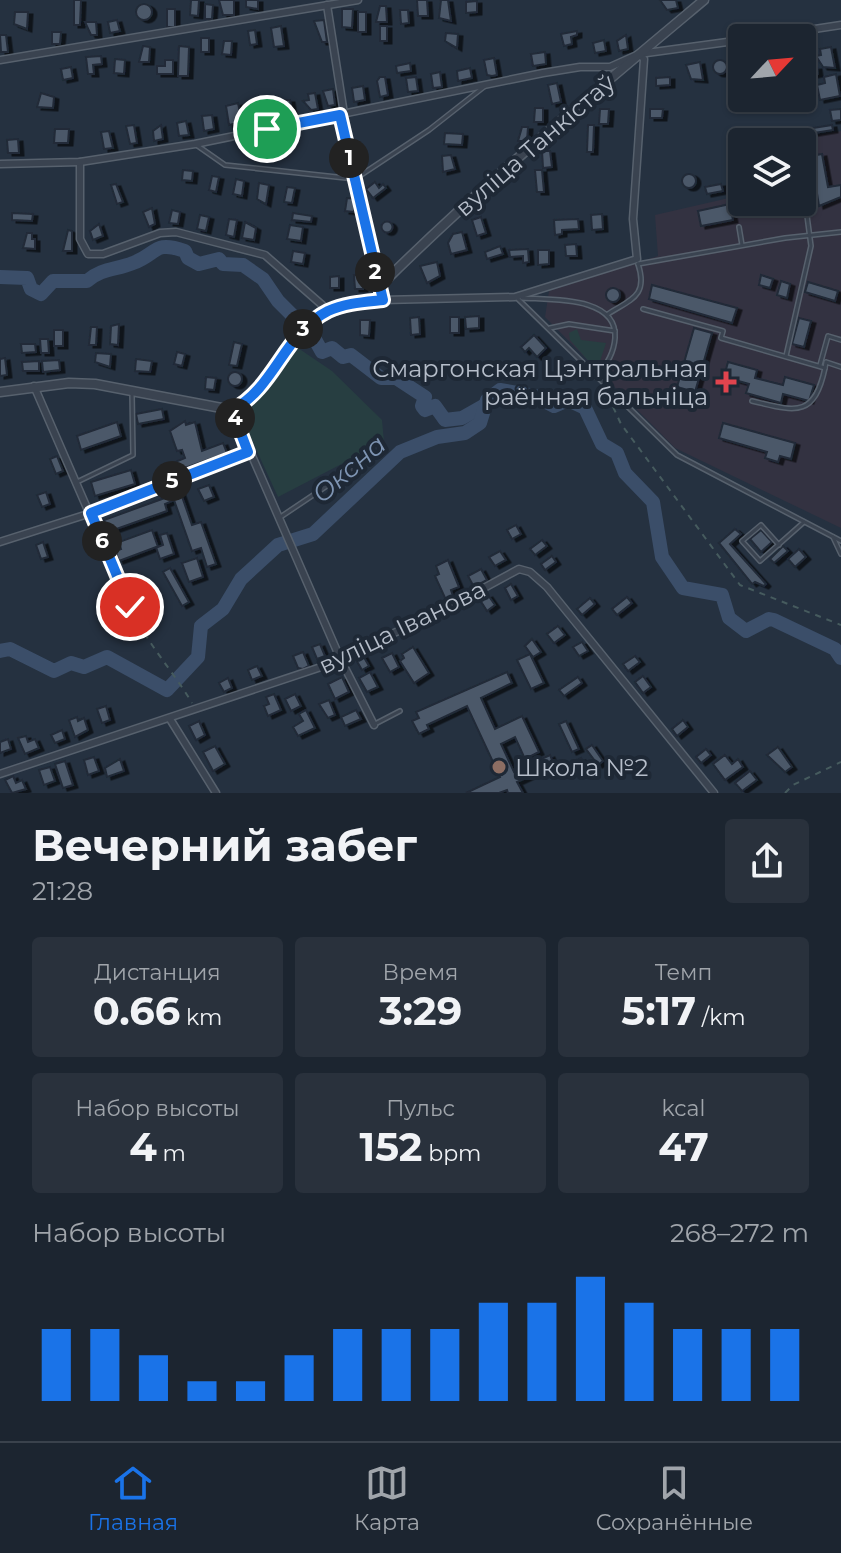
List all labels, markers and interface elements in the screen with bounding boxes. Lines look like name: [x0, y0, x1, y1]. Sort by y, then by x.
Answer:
north arrow: [728, 24, 816, 112]
map controls: [728, 24, 816, 216]
street label: вуліца Танкістаў: [449, 67, 621, 222]
pin: [233, 95, 301, 163]
icon: arrive: [245, 107, 289, 151]
button: layers: [728, 128, 816, 216]
pin: 1: [329, 138, 369, 178]
text: 1: [345, 144, 353, 171]
pin: 2: [355, 252, 395, 292]
text: 2: [369, 258, 381, 285]
pin: 3: [283, 309, 323, 349]
text: 3: [296, 315, 310, 342]
place label: Смаргонская Цэнтральная раённая бальніца: [372, 354, 708, 411]
marker: Смаргонская Цэнтральная раённая бальніца: [715, 371, 737, 393]
pin: 4: [215, 398, 255, 438]
text: 4: [227, 404, 243, 431]
water label: Оксна: [306, 428, 392, 510]
pin: 5: [152, 461, 192, 501]
text: 5: [165, 467, 179, 494]
pin: 6: [82, 521, 122, 561]
text: 6: [95, 527, 109, 554]
pin: [96, 573, 164, 641]
street label: вуліца Іванова: [314, 574, 490, 680]
icon: check: [108, 585, 152, 629]
place label: Школа №2: [515, 753, 648, 782]
marker: Школа №2: [490, 758, 508, 776]
text: Вечерний забег: [32, 818, 417, 872]
button: share: [725, 819, 809, 903]
text: 21:28: [32, 875, 93, 907]
text: Дистанция: [94, 959, 221, 986]
text: Время: [383, 959, 458, 986]
text: Темп: [655, 959, 712, 986]
text: 0.66: [93, 986, 180, 1035]
text: 3:29: [379, 986, 462, 1035]
text: 5:17: [621, 986, 696, 1035]
text: km: [180, 1004, 222, 1031]
text: /km: [696, 1004, 746, 1031]
text: Набор высоты: [75, 1095, 240, 1122]
text: Пульс: [386, 1095, 455, 1122]
text: kcal: [662, 1095, 705, 1122]
text: 4: [129, 1122, 157, 1171]
text: 152: [360, 1122, 422, 1171]
text: 47: [658, 1122, 709, 1171]
text: m: [157, 1140, 186, 1167]
text: bpm: [422, 1140, 481, 1167]
text: Набор высоты: [32, 1217, 226, 1249]
text: 268–272 m: [670, 1217, 809, 1249]
tab: Главная: [88, 1461, 178, 1536]
tab: Карта: [354, 1461, 420, 1536]
tab: Сохранённые: [596, 1461, 753, 1536]

